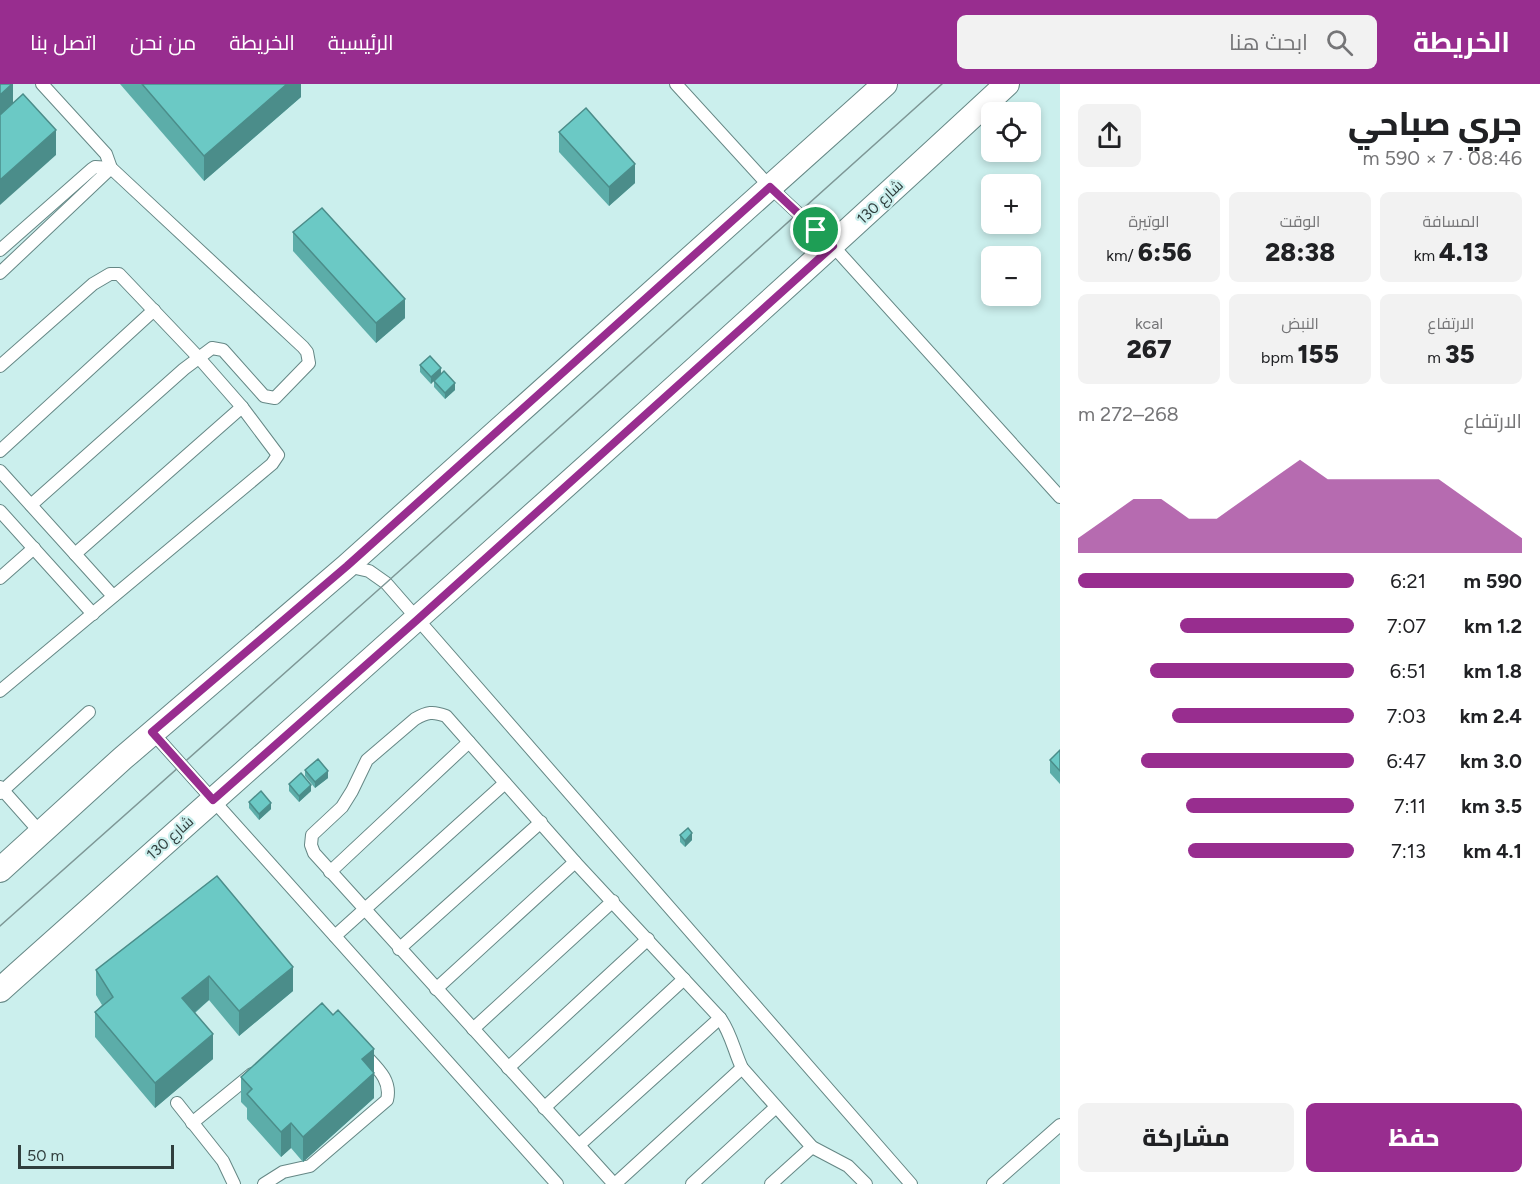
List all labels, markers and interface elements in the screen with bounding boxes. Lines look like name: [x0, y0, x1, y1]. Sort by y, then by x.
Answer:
search box: [957, 15, 1377, 69]
text: الخريطة: [1413, 25, 1510, 59]
icon: search: [1323, 26, 1356, 59]
text: ابحث هنا: [1229, 29, 1308, 56]
text: اتصل بنا: [30, 30, 97, 55]
text: من نحن: [130, 30, 196, 55]
text: الخريطة: [229, 30, 295, 55]
text: الرئيسية: [328, 30, 394, 55]
map controls: [981, 102, 1041, 306]
button: locate: [981, 102, 1041, 162]
button: share: [1078, 104, 1141, 167]
text: جري صباحي: [1348, 104, 1522, 143]
text: 08:46 · 7 × 590 m: [1362, 146, 1522, 170]
button: +: [981, 174, 1041, 234]
street label: شارع 130: [853, 176, 908, 229]
pin: [790, 204, 841, 255]
text: الوتيرة: [1128, 212, 1170, 231]
text: الوقت: [1280, 212, 1320, 231]
text: المسافة: [1423, 212, 1479, 231]
icon: arrive: [799, 213, 832, 246]
text: 6:56: [1138, 236, 1192, 268]
text: 28:38: [1265, 236, 1335, 268]
text: 4.13: [1439, 236, 1488, 268]
button: −: [981, 246, 1041, 306]
text: /km: [1106, 246, 1138, 265]
text: km: [1414, 246, 1439, 265]
text: kcal: [1135, 314, 1163, 333]
text: النبض: [1281, 314, 1319, 333]
text: الارتفاع: [1428, 314, 1474, 333]
text: 267: [1126, 333, 1172, 365]
text: 155: [1297, 338, 1339, 370]
text: 35: [1445, 338, 1475, 370]
text: bpm: [1261, 348, 1297, 367]
text: m: [1427, 348, 1445, 367]
text: 268–272 m: [1078, 402, 1179, 426]
text: الارتفاع: [1463, 409, 1522, 433]
text: 6:21: [1390, 569, 1426, 593]
text: 590 m: [1464, 569, 1522, 593]
text: 7:07: [1387, 614, 1426, 638]
text: 1.2 km: [1464, 614, 1522, 638]
text: 6:51: [1390, 659, 1426, 683]
text: 1.8 km: [1463, 659, 1522, 683]
text: 7:03: [1387, 704, 1426, 728]
text: 2.4 km: [1460, 704, 1522, 728]
text: 6:47: [1386, 749, 1426, 773]
text: 3.0 km: [1460, 749, 1522, 773]
text: 7:11: [1394, 794, 1426, 818]
text: 3.5 km: [1461, 794, 1522, 818]
street label: شارع 130: [143, 812, 198, 865]
text: 7:13: [1391, 839, 1426, 863]
text: 4.1 km: [1463, 839, 1522, 863]
button: مشاركة: [1078, 1103, 1294, 1172]
button: حفظ: [1306, 1103, 1522, 1172]
scale bar: [18, 1142, 174, 1170]
text: 50 m: [27, 1146, 64, 1165]

